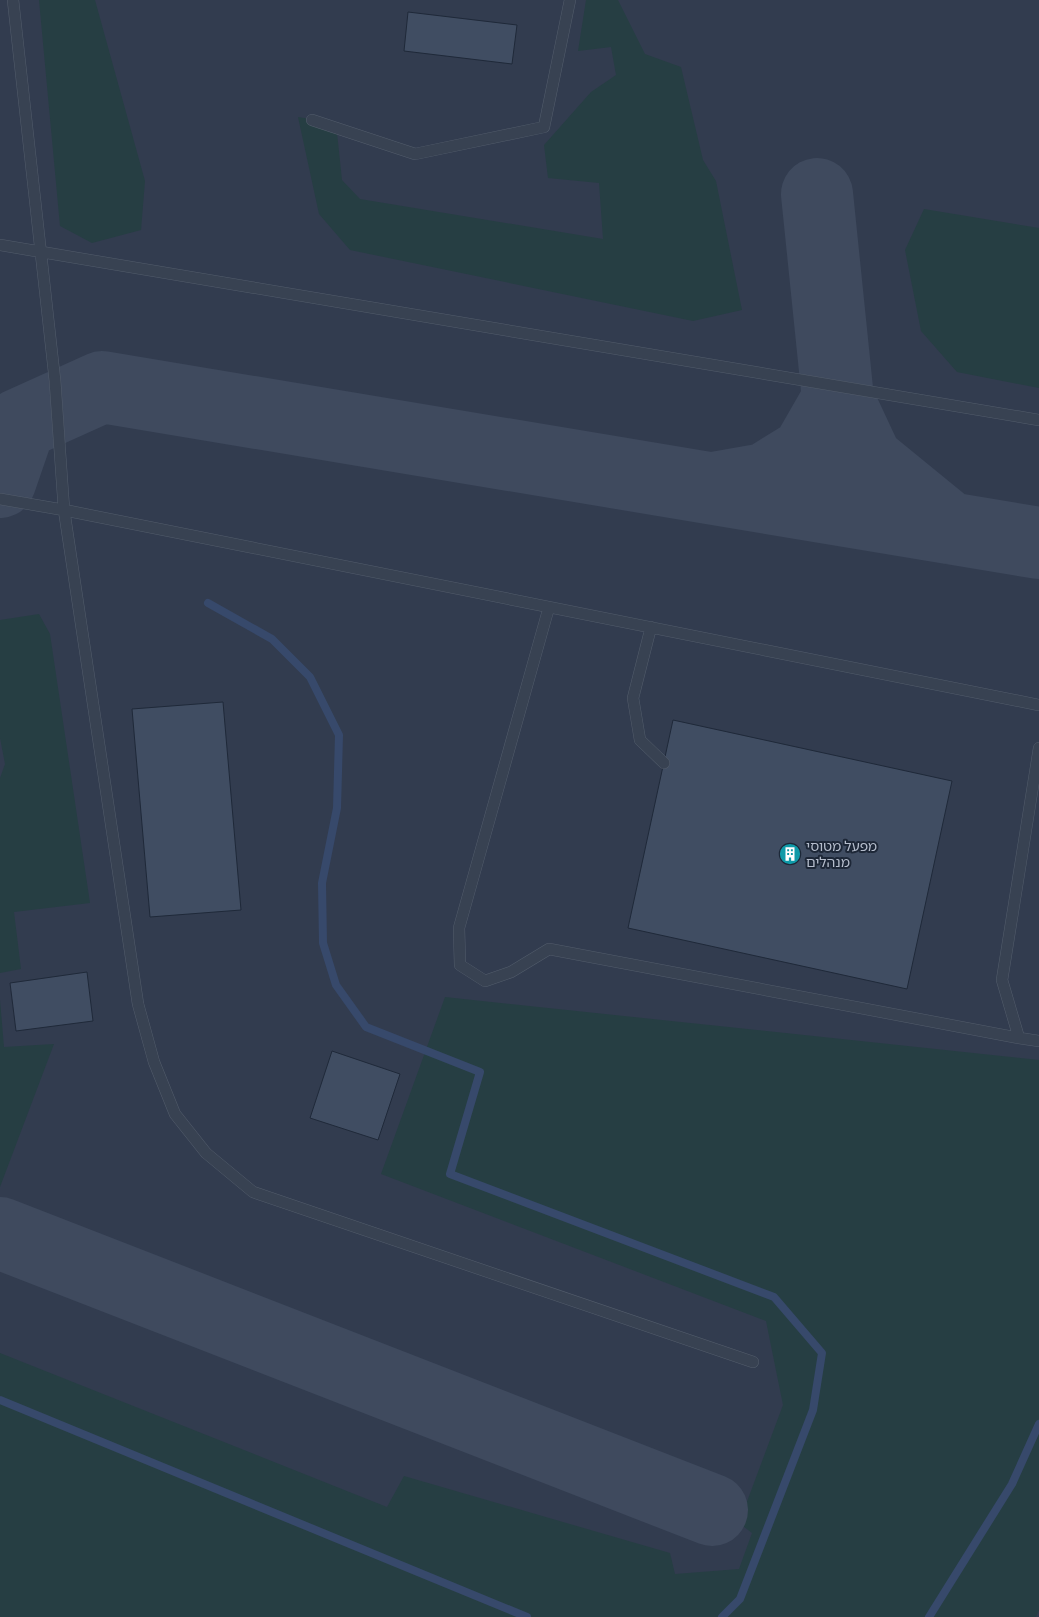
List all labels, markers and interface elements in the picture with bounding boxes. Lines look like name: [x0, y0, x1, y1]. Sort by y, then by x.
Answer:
place label: מפעל מטוסי מנהלים: [806, 836, 877, 871]
building icon: מפעל מטוסי מנהלים: [778, 842, 802, 866]

